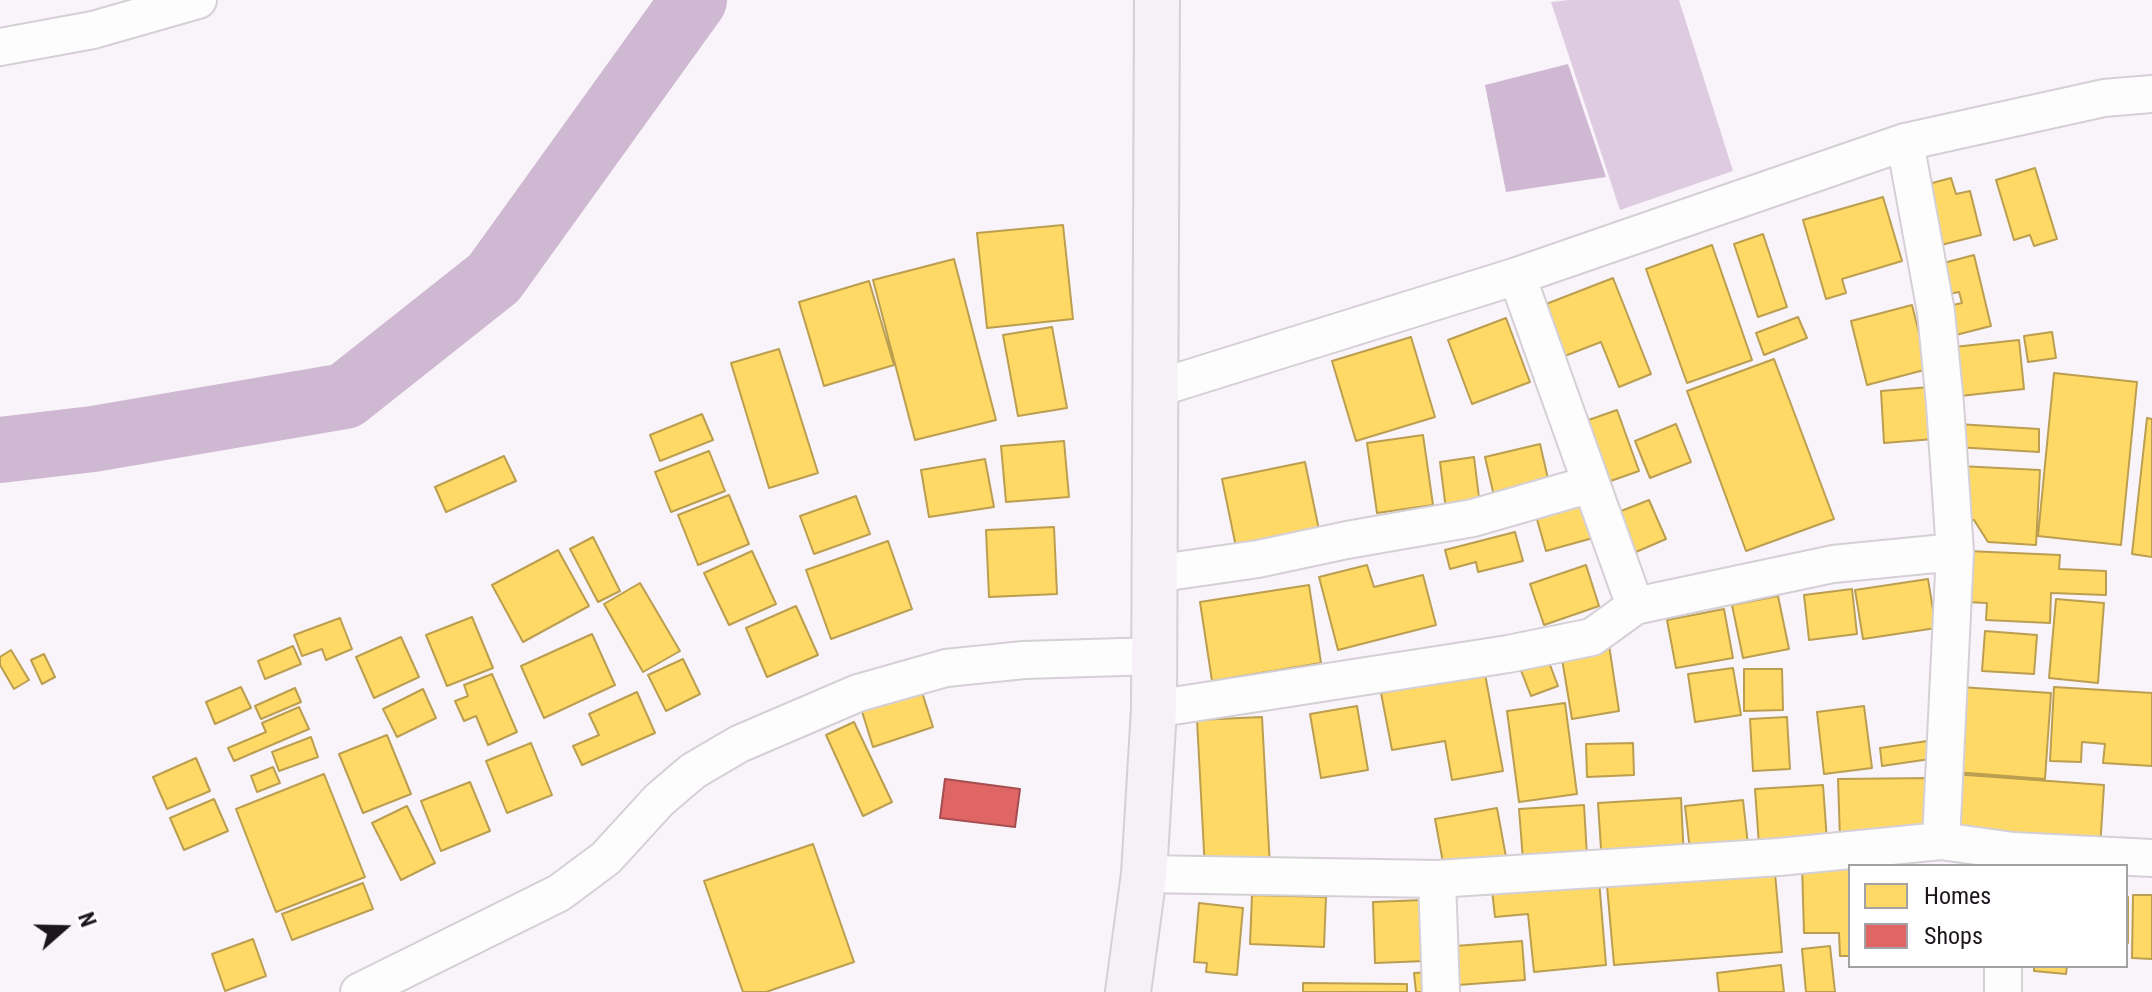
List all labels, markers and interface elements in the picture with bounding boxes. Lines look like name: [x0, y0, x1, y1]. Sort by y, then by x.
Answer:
legend: [1848, 864, 2128, 968]
text: Homes: [1924, 882, 1991, 910]
north arrow: [24, 888, 104, 968]
text: N: [73, 909, 101, 930]
text: Shops: [1924, 922, 1983, 950]

